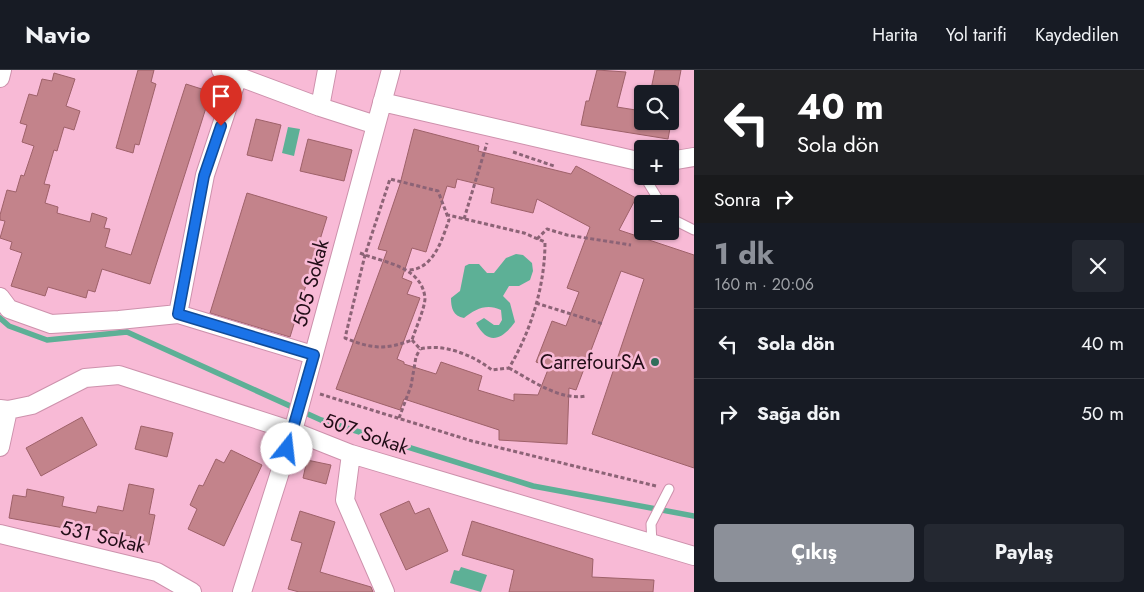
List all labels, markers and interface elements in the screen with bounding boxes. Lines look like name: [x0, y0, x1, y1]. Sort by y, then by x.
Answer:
text: Navio: [25, 17, 90, 52]
text: Harita: [872, 22, 918, 48]
text: Yol tarifi: [946, 22, 1007, 48]
text: Kaydedilen: [1035, 22, 1119, 48]
pin: [200, 75, 242, 126]
icon: arrive: [207, 82, 235, 110]
text: 40 m: [797, 82, 884, 132]
map controls: [634, 85, 679, 240]
button: search: [634, 85, 679, 130]
icon: left: [714, 90, 779, 155]
text: Sola dön: [797, 128, 879, 160]
button: +: [634, 140, 679, 185]
icon: right: [770, 185, 798, 213]
text: Sonra: [714, 186, 760, 213]
button: −: [634, 195, 679, 240]
text: 1 dk: [714, 232, 774, 275]
street label: 505 Sokak: [285, 236, 337, 330]
button: close: [1072, 240, 1124, 292]
text: 160 m · 20:06: [714, 273, 814, 296]
icon: left: [714, 330, 742, 358]
text: Sola dön: [757, 330, 835, 357]
text: 40 m: [1081, 330, 1124, 357]
place label: CarrefourSA: [540, 348, 646, 377]
marker: CarrefourSA: [649, 356, 661, 368]
icon: right: [714, 400, 742, 428]
text: Sağa dön: [757, 400, 841, 427]
text: 50 m: [1081, 400, 1124, 427]
street label: 507 Sokak: [319, 406, 413, 462]
position arrow: [260, 422, 312, 474]
street label: 531 Sokak: [58, 513, 148, 561]
button: Çıkış: [714, 524, 914, 582]
button: Paylaş: [924, 524, 1124, 582]

